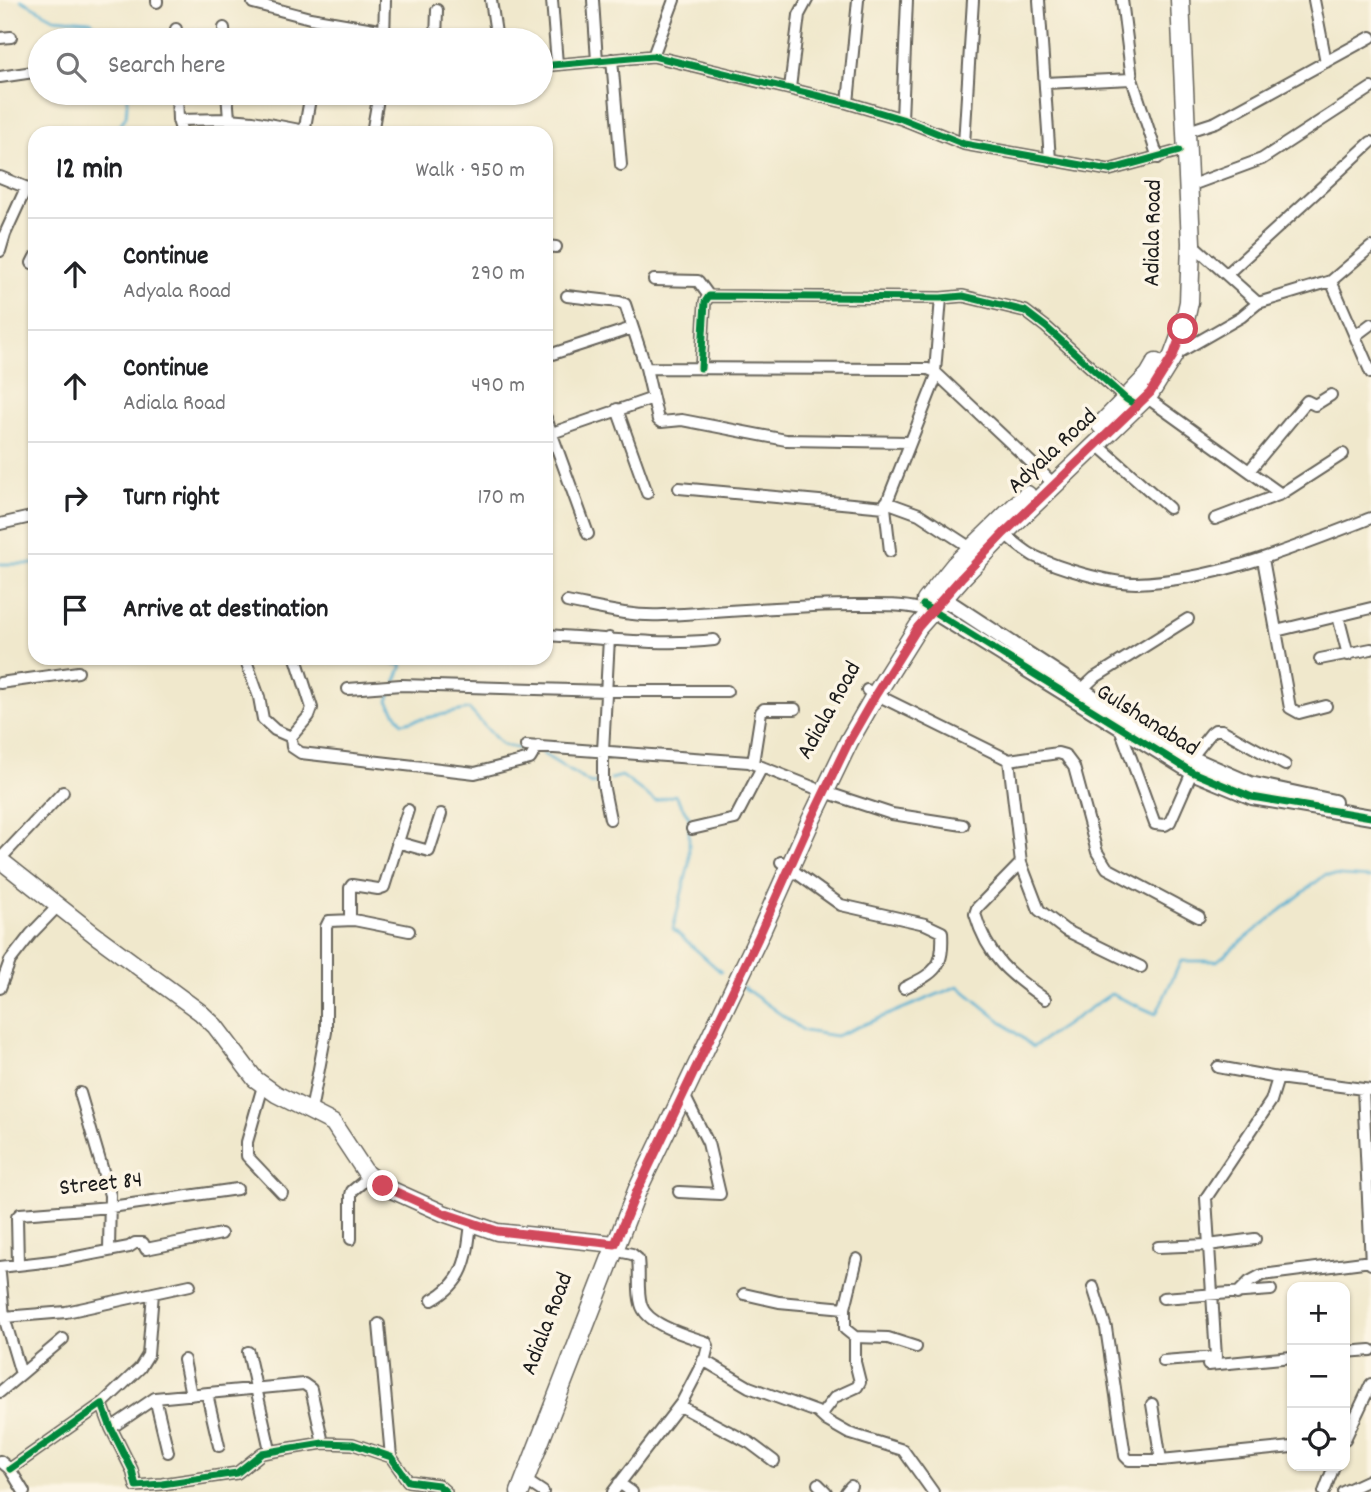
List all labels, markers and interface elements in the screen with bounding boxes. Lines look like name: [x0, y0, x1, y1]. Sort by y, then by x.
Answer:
search box: [28, 28, 553, 105]
icon: search: [52, 48, 90, 86]
text: Search here: [108, 48, 226, 85]
text: 12 min: [56, 150, 123, 193]
text: Walk · 950 m: [416, 155, 525, 188]
street label: Adiala Road: [1136, 179, 1172, 287]
text: Continue: [123, 239, 208, 276]
icon: ahead: [56, 255, 94, 293]
text: 290 m: [471, 258, 525, 291]
text: Adyala Road: [123, 276, 231, 309]
route start: [1167, 313, 1198, 344]
text: Continue: [123, 351, 208, 388]
icon: ahead: [56, 367, 94, 405]
text: 490 m: [471, 370, 525, 403]
text: Adiala Road: [123, 388, 226, 421]
street label: Adyala Road: [1000, 401, 1106, 503]
icon: right: [56, 479, 94, 517]
text: Turn right: [123, 480, 220, 517]
text: 170 m: [478, 482, 525, 515]
icon: arrive: [56, 591, 94, 629]
text: Arrive at destination: [123, 592, 328, 629]
street label: Adiala Road: [789, 656, 871, 766]
street label: Gulshanabad: [1089, 676, 1205, 766]
street label: Street 84: [58, 1164, 144, 1206]
route end: [367, 1170, 398, 1201]
street label: Adiala Road: [513, 1268, 583, 1380]
map controls: [1287, 1282, 1350, 1471]
button: +: [1287, 1282, 1350, 1345]
button: −: [1287, 1345, 1350, 1408]
button: locate: [1287, 1408, 1350, 1471]

